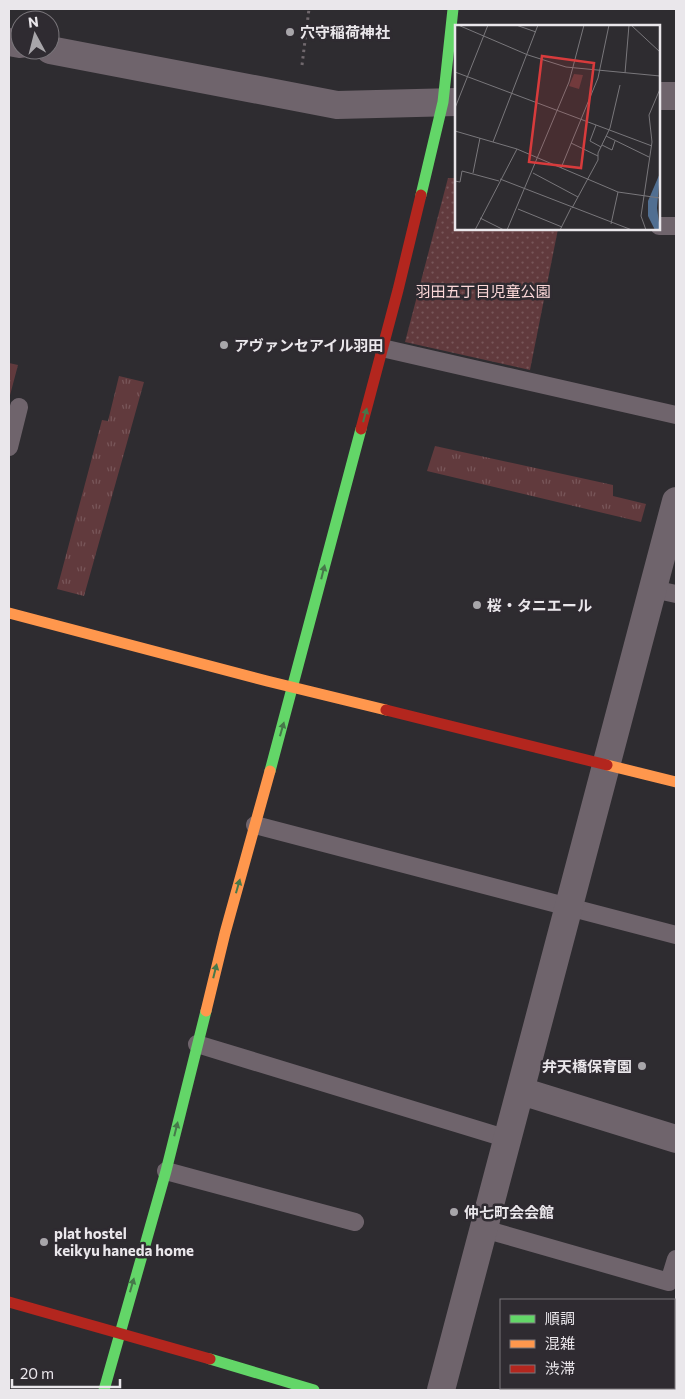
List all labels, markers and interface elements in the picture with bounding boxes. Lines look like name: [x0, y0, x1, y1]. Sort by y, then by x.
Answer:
north arrow: [10, 10, 60, 60]
text: N: [27, 13, 40, 31]
place label: 穴守稲荷神社: [300, 23, 390, 41]
inset map: [455, 25, 660, 230]
marker: 穴守稲荷神社: [284, 26, 296, 38]
park label: 羽田五丁目児童公園: [415, 282, 551, 300]
place label: アヴァンセアイル羽田: [234, 336, 383, 354]
marker: アヴァンセアイル羽田: [218, 339, 230, 351]
one-way arrow: [361, 408, 369, 423]
one-way arrow: [320, 565, 328, 580]
place label: 桜・タニエール: [487, 596, 592, 614]
marker: 桜・タニエール: [471, 599, 483, 611]
one-way arrow: [279, 722, 287, 737]
one-way arrow: [234, 878, 242, 893]
one-way arrow: [211, 963, 219, 978]
place label: 弁天橋保育園: [542, 1057, 632, 1075]
marker: 弁天橋保育園: [636, 1060, 648, 1072]
one-way arrow: [172, 1121, 180, 1136]
place label: 仲七町会会館: [464, 1203, 554, 1221]
marker: 仲七町会会館: [448, 1206, 460, 1218]
place label: plat hostel keikyu haneda home: [54, 1224, 194, 1259]
marker: plat hostel keikyu haneda home: [38, 1236, 50, 1248]
one-way arrow: [129, 1278, 137, 1293]
legend: [500, 1299, 675, 1389]
text: 順調: [545, 1309, 575, 1327]
text: 混雑: [545, 1334, 575, 1352]
scale bar: [12, 1356, 120, 1388]
text: 渋滞: [545, 1359, 575, 1377]
text: 20 m: [20, 1364, 54, 1382]

